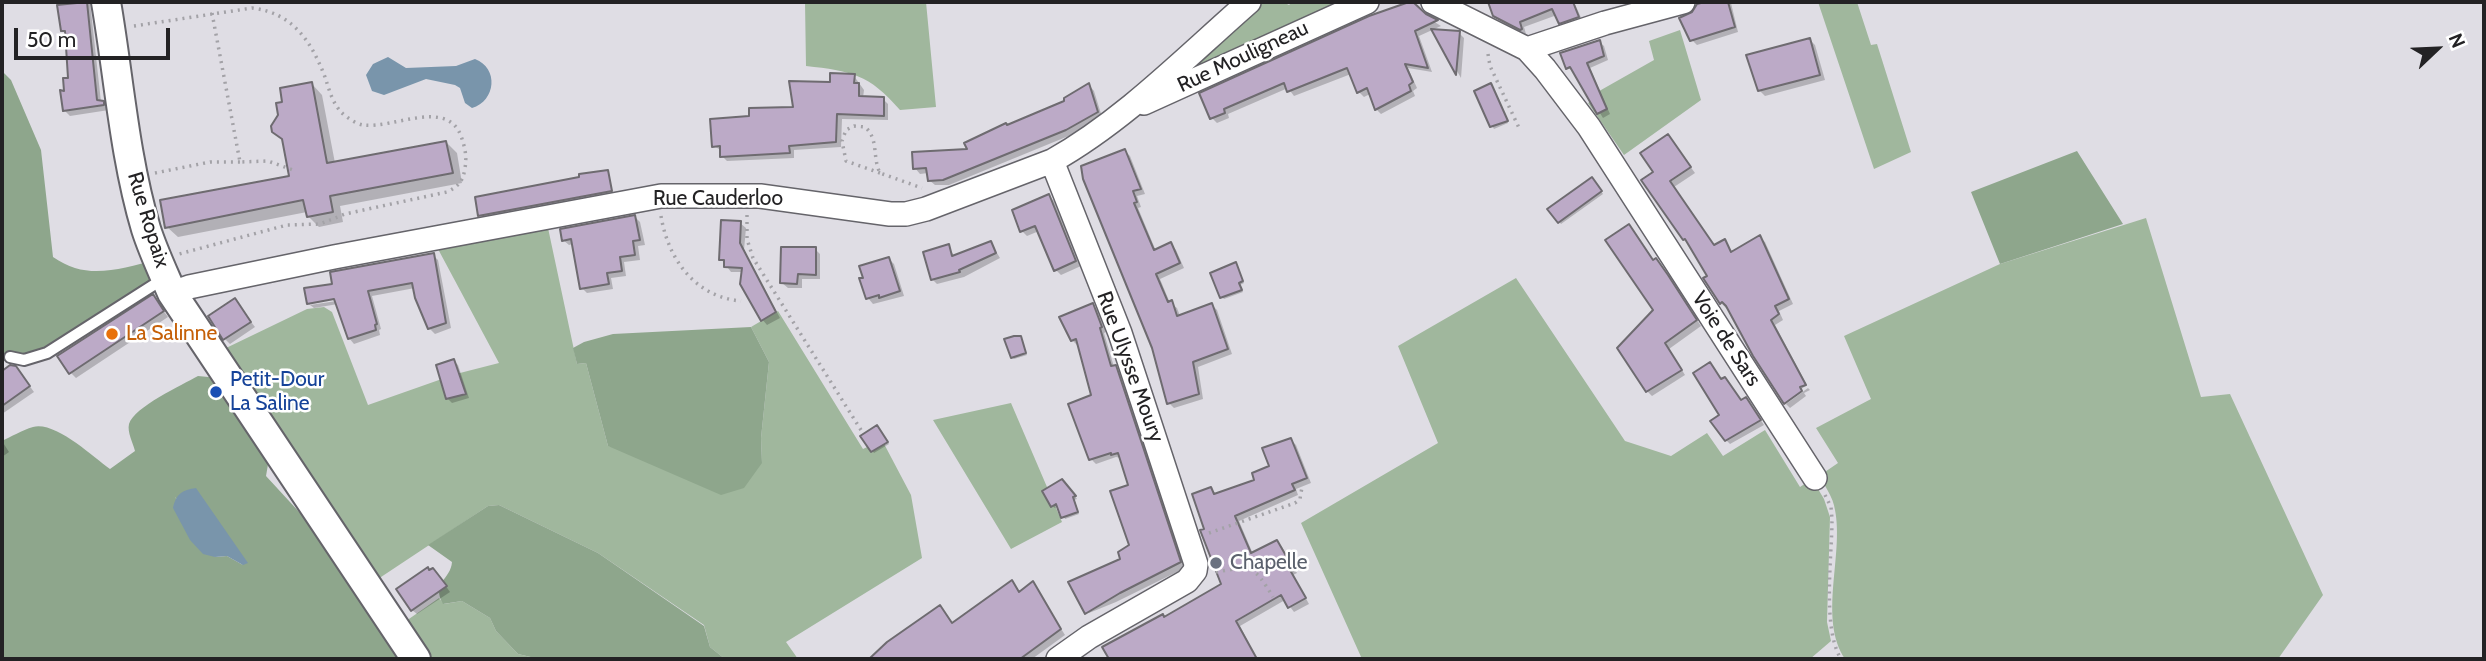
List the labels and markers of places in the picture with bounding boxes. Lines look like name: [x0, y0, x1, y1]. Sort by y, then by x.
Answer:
place label: La Salinne: [126, 321, 217, 347]
marker: La Salinne: [104, 326, 120, 342]
place label: Petit-Dour La Saline: [230, 367, 324, 417]
marker: Petit-Dour La Saline: [208, 384, 224, 400]
place label: Chapelle: [1230, 550, 1307, 576]
marker: Chapelle: [1208, 555, 1224, 571]

